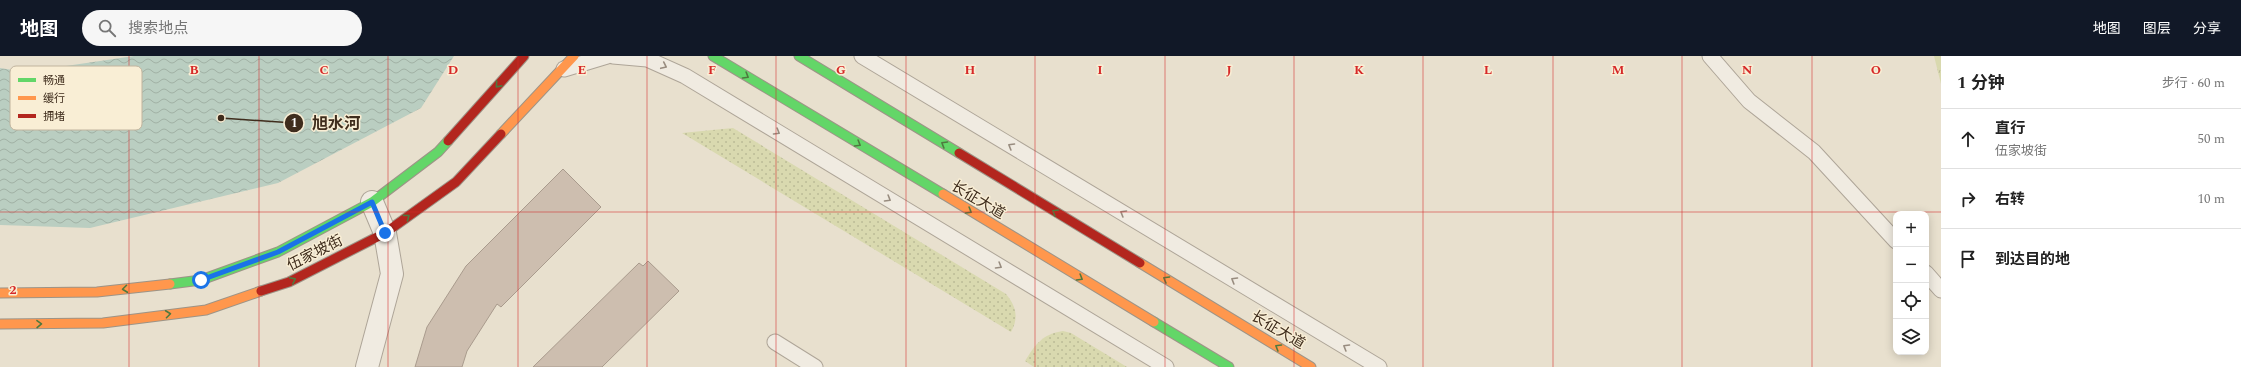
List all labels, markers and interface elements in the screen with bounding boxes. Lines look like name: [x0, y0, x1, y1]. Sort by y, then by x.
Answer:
search box: [82, 10, 362, 46]
text: 地图: [20, 15, 58, 44]
icon: search: [96, 17, 118, 39]
text: 搜索地点: [128, 17, 188, 40]
text: 地图: [2093, 18, 2121, 39]
text: 图层: [2143, 18, 2171, 39]
text: 分享: [2193, 18, 2221, 39]
text: B: [189, 60, 199, 80]
text: C: [319, 60, 329, 80]
text: D: [448, 60, 458, 80]
text: E: [578, 60, 587, 80]
text: F: [708, 60, 716, 80]
text: G: [836, 60, 846, 80]
text: H: [965, 60, 976, 80]
text: I: [1097, 60, 1103, 80]
text: J: [1226, 60, 1232, 80]
text: K: [1354, 60, 1364, 80]
text: L: [1484, 60, 1492, 80]
text: M: [1612, 60, 1625, 80]
text: N: [1742, 60, 1753, 80]
text: O: [1871, 60, 1881, 80]
one-way arrow: [661, 62, 668, 70]
legend: [10, 66, 142, 130]
text: 1 分钟: [1957, 70, 2005, 96]
text: 畅通: [43, 72, 65, 89]
one-way arrow: [742, 72, 749, 79]
text: 步行 · 60 m: [2162, 73, 2225, 93]
one-way arrow: [496, 80, 503, 88]
text: 缓行: [43, 90, 65, 107]
text: 拥堵: [43, 108, 65, 125]
callout: 旭水河: [284, 109, 368, 137]
text: 旭水河: [312, 112, 360, 136]
text: 1: [291, 114, 297, 133]
text: 直行: [1995, 117, 2025, 140]
one-way arrow: [773, 127, 780, 134]
icon: ahead: [1957, 128, 1979, 150]
text: 50 m: [2198, 129, 2225, 149]
one-way arrow: [854, 139, 861, 146]
text: 伍家坡街: [1995, 141, 2047, 161]
one-way arrow: [941, 142, 948, 149]
one-way arrow: [1008, 143, 1015, 151]
street label: 长征大道: [946, 175, 1010, 225]
icon: right: [1957, 188, 1979, 210]
text: 右转: [1995, 188, 2025, 211]
text: 10 m: [2198, 189, 2225, 209]
one-way arrow: [884, 194, 891, 201]
one-way arrow: [965, 206, 972, 213]
one-way arrow: [1052, 209, 1059, 216]
one-way arrow: [1120, 210, 1127, 218]
map controls: [1893, 211, 1929, 355]
button: +: [1893, 211, 1929, 247]
one-way arrow: [403, 214, 410, 222]
route end: [376, 224, 394, 242]
street label: 伍家坡街: [283, 229, 347, 277]
button: −: [1893, 247, 1929, 283]
icon: arrive: [1957, 248, 1979, 270]
text: 到达目的地: [1995, 248, 2070, 271]
one-way arrow: [995, 261, 1002, 269]
route start: [192, 271, 210, 289]
one-way arrow: [1076, 273, 1083, 280]
one-way arrow: [289, 277, 296, 285]
one-way arrow: [1164, 277, 1171, 284]
one-way arrow: [1231, 277, 1238, 285]
text: 2: [9, 280, 17, 300]
button: locate: [1893, 283, 1929, 319]
one-way arrow: [122, 284, 128, 293]
street label: 长征大道: [1246, 305, 1310, 355]
one-way arrow: [165, 310, 172, 319]
one-way arrow: [36, 319, 42, 328]
button: layers: [1893, 319, 1929, 355]
one-way arrow: [1275, 344, 1282, 351]
one-way arrow: [1343, 344, 1350, 352]

